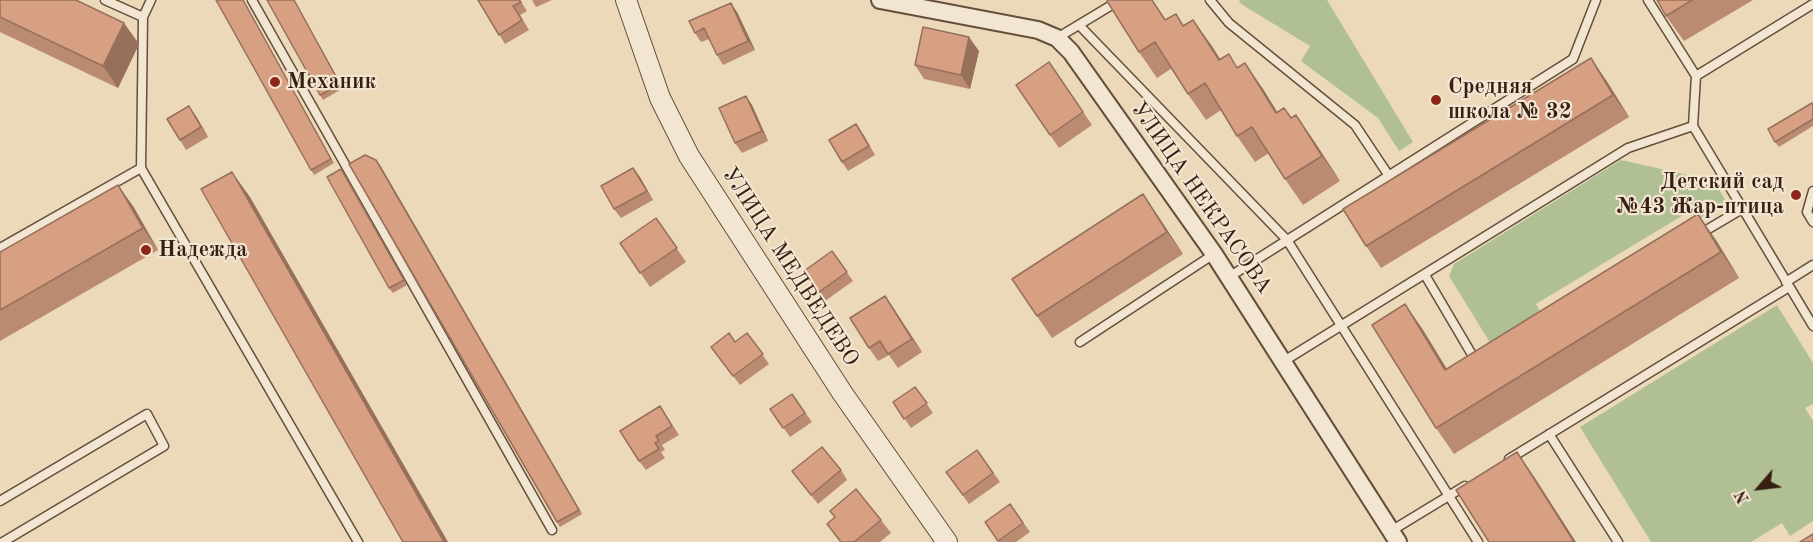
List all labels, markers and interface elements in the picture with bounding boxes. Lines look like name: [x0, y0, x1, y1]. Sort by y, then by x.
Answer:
place label: Механик: [287, 69, 376, 95]
place label: Средняя школа № 32: [1448, 74, 1572, 125]
marker: Механик: [268, 75, 282, 89]
marker: Средняя школа № 32: [1429, 93, 1443, 107]
street label: УЛИЦА НЕКРАСОВА: [1125, 97, 1277, 299]
street label: УЛИЦА МЕДВЕДЕВО: [716, 163, 864, 371]
place label: Детский сад №43 Жар-птица: [1616, 169, 1784, 220]
marker: Детский сад №43 Жар-птица: [1789, 188, 1803, 202]
place label: Надежда: [158, 237, 247, 263]
marker: Надежда: [139, 243, 153, 257]
north arrow: [1729, 458, 1789, 518]
text: N: [1733, 487, 1753, 506]

